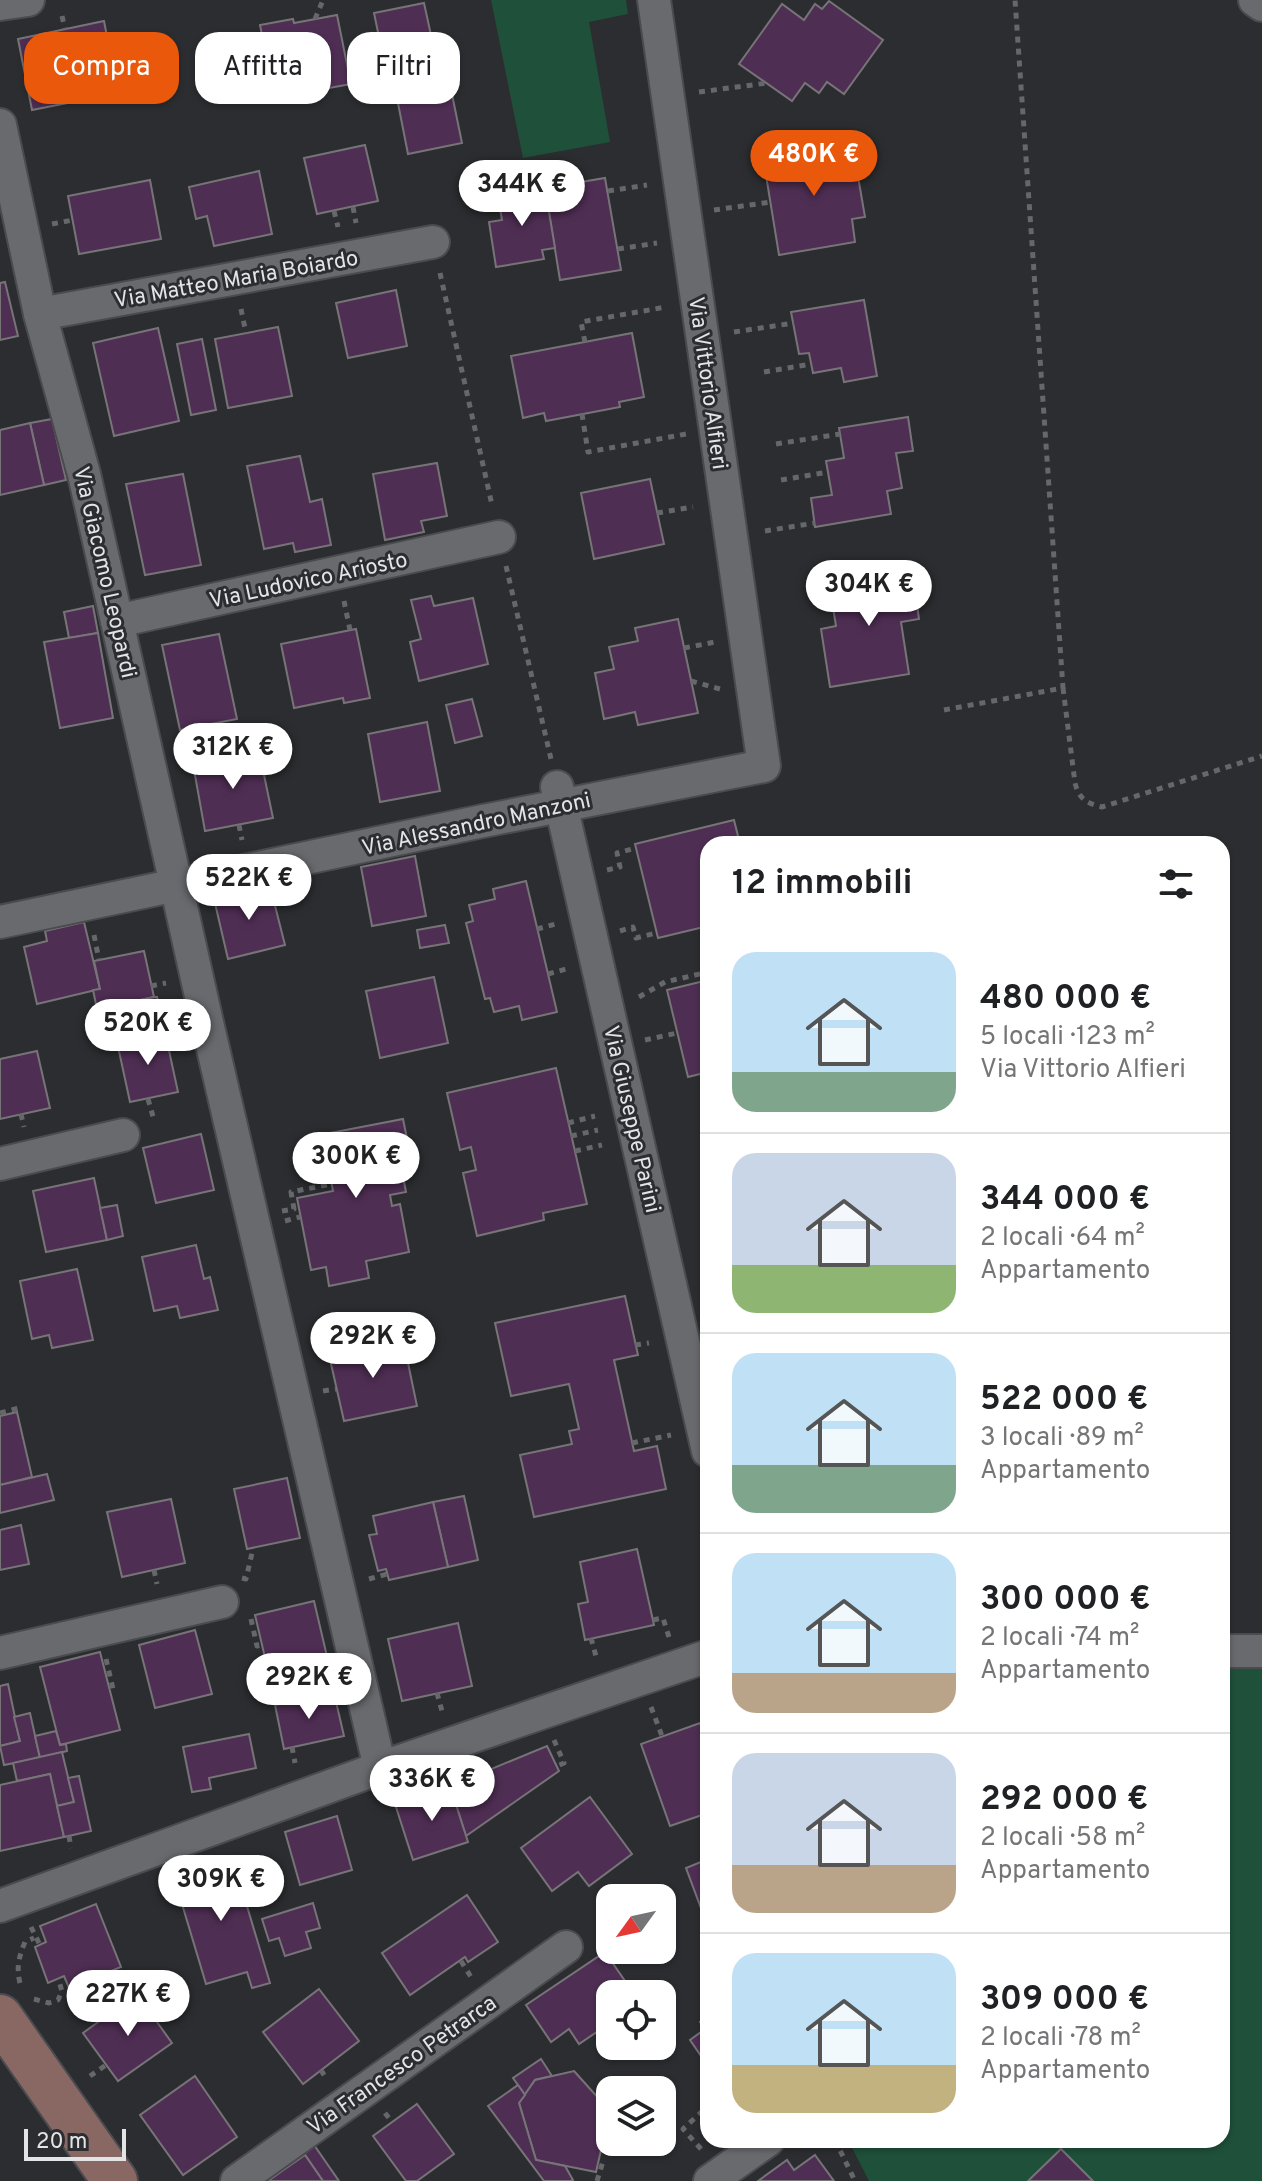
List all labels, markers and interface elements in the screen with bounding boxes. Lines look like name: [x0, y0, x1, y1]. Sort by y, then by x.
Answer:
chip: Compra: [24, 32, 179, 104]
chip: Affitta: [195, 32, 331, 104]
chip: Filtri: [347, 32, 460, 104]
pin: 480K €: [749, 130, 879, 198]
text: 480K €: [768, 139, 860, 172]
pin: 344K €: [457, 160, 587, 228]
text: 344K €: [477, 169, 567, 202]
street label: Via Matteo Maria Boiardo: [112, 246, 361, 315]
street label: Via Vittorio Alfieri: [681, 295, 732, 472]
street label: Via Giacomo Leopardi: [66, 464, 141, 681]
street label: Via Ludovico Ariosto: [207, 547, 410, 616]
pin: 304K €: [804, 560, 934, 628]
text: 304K €: [824, 569, 914, 602]
pin: 312K €: [168, 723, 298, 791]
text: 312K €: [191, 732, 275, 765]
street label: Via Alessandro Manzoni: [360, 788, 593, 863]
pin: 522K €: [184, 854, 314, 922]
icon: filters: [1154, 862, 1198, 906]
text: 522K €: [204, 863, 294, 896]
text: 12 immobili: [732, 863, 912, 906]
text: 480 000 €: [980, 978, 1151, 1021]
icon: home: [796, 984, 892, 1080]
pin: 520K €: [83, 999, 213, 1067]
text: 520K €: [103, 1008, 193, 1041]
text: 5 locali · 123 m²: [980, 1021, 1155, 1054]
street label: Via Giuseppe Parini: [596, 1023, 665, 1216]
text: Via Vittorio Alfieri: [980, 1054, 1186, 1087]
pin: 300K €: [291, 1132, 421, 1200]
text: 300K €: [311, 1141, 401, 1174]
text: 344 000 €: [980, 1179, 1150, 1222]
icon: home: [796, 1185, 892, 1281]
text: 2 locali · 64 m²: [980, 1222, 1145, 1255]
text: Appartamento: [980, 1255, 1150, 1288]
pin: 292K €: [308, 1312, 438, 1380]
text: 292K €: [328, 1321, 418, 1354]
text: 522 000 €: [980, 1379, 1148, 1422]
icon: home: [796, 1385, 892, 1481]
text: 3 locali · 89 m²: [980, 1422, 1144, 1455]
text: Appartamento: [980, 1455, 1150, 1488]
text: 300 000 €: [980, 1579, 1151, 1622]
icon: home: [796, 1585, 892, 1681]
text: 2 locali · 74 m²: [980, 1622, 1139, 1655]
pin: 292K €: [244, 1653, 374, 1721]
text: Appartamento: [980, 1655, 1150, 1688]
text: 292K €: [264, 1662, 354, 1695]
pin: 336K €: [367, 1755, 497, 1823]
text: 336K €: [388, 1764, 476, 1797]
text: 292 000 €: [980, 1779, 1148, 1822]
icon: home: [796, 1785, 892, 1881]
text: 2 locali · 58 m²: [980, 1822, 1145, 1855]
pin: 309K €: [156, 1855, 286, 1923]
text: Appartamento: [980, 1855, 1150, 1888]
text: 309K €: [176, 1864, 266, 1897]
north arrow: [596, 1884, 676, 1964]
map controls: [596, 1884, 676, 2156]
pin: 227K €: [63, 1970, 193, 2038]
text: 227K €: [85, 1979, 171, 2012]
text: 309 000 €: [980, 1979, 1149, 2022]
button: locate: [596, 1980, 676, 2060]
icon: home: [796, 1985, 892, 2081]
street label: Via Francesco Petrarca: [303, 1990, 502, 2142]
text: 2 locali · 78 m²: [980, 2022, 1141, 2055]
text: Appartamento: [980, 2055, 1150, 2088]
button: layers: [596, 2076, 676, 2156]
scale bar: [24, 2125, 126, 2161]
text: 20 m: [36, 2129, 87, 2156]

